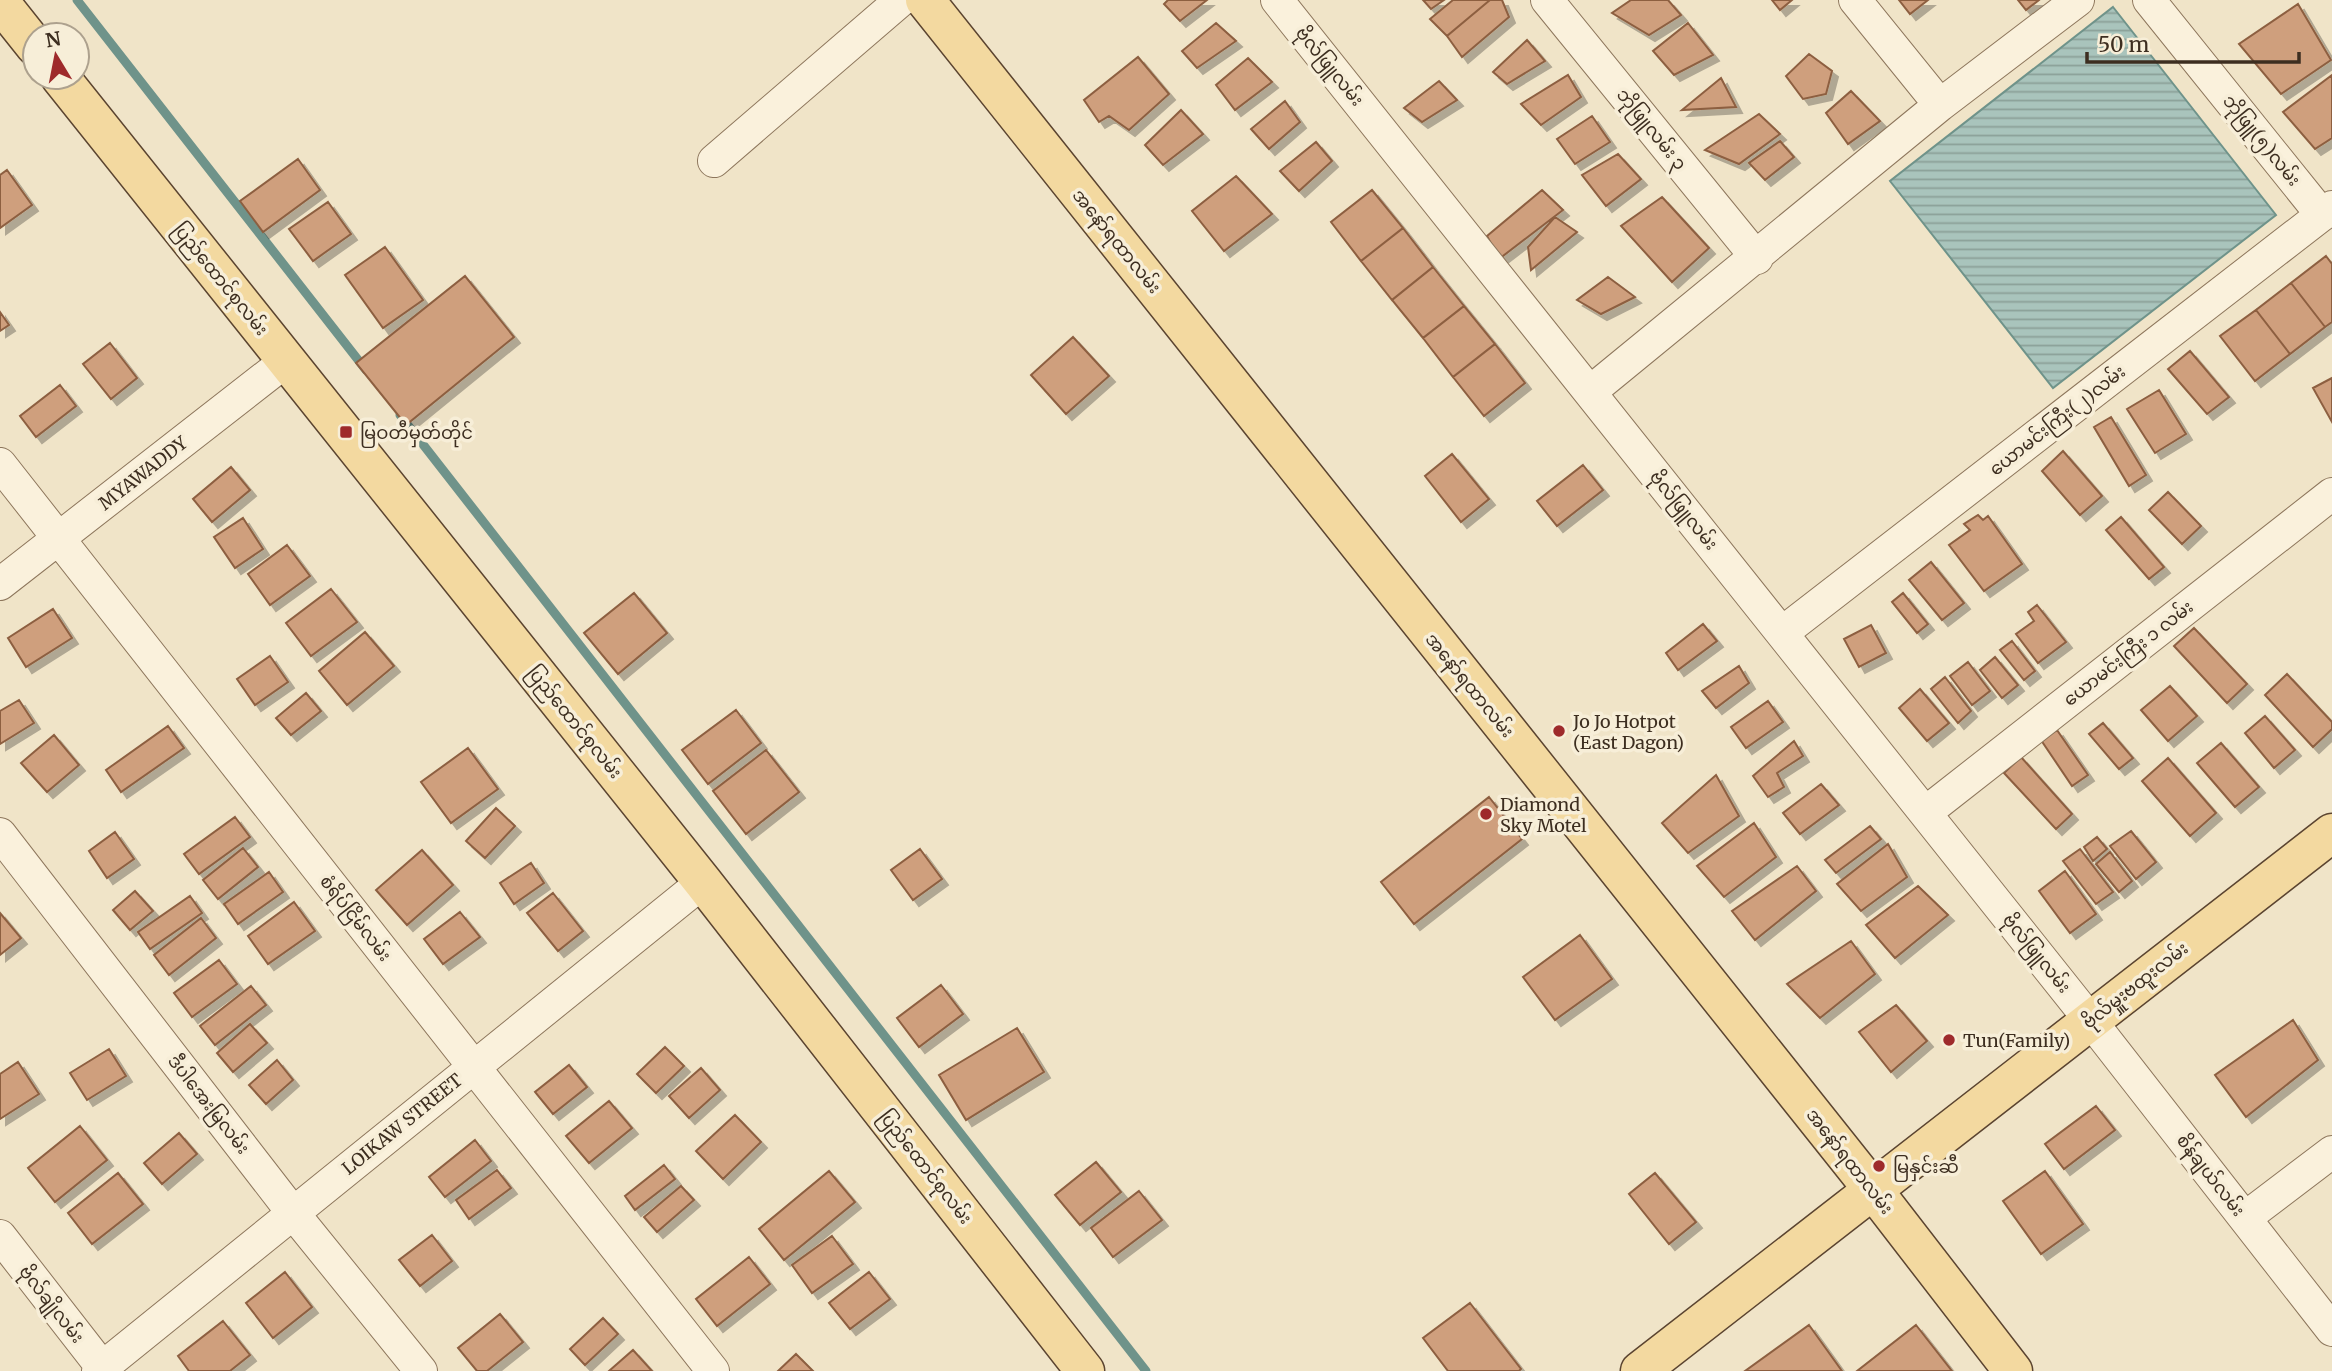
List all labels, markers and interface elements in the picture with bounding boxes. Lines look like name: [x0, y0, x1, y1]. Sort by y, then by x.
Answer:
street label: ဗိုလ်ဖြူလမ်း: [1288, 20, 1371, 113]
north arrow: [21, 21, 91, 91]
scale bar: [2087, 21, 2299, 65]
text: N: [44, 26, 63, 52]
text: 50 m: [2098, 31, 2149, 58]
street label: ဘိုဖြူလမ်း ၃: [1609, 82, 1694, 177]
street label: ဘိုဖြူ(၅)လမ်း: [2215, 88, 2307, 193]
street label: အနော်ရထာလမ်း: [1065, 183, 1167, 301]
street label: ပြည်ထောင်စုလမ်း: [165, 217, 274, 342]
street label: ယောမင်းကြီး(၂)လမ်း: [1983, 358, 2132, 483]
place label: မြဝတီမှတ်တိုင်: [360, 419, 473, 448]
marker: မြဝတီမှတ်တိုင်: [338, 424, 354, 440]
street label: MYAWADDY: [94, 431, 192, 515]
street label: ဗိုလ်ဖြူလမ်း: [1642, 464, 1725, 557]
street label: ယောမင်းကြီး ၁ လမ်း: [2057, 594, 2200, 714]
street label: အနော်ရထာလမ်း: [1418, 627, 1520, 745]
street label: ပြည်ထောင်စုလမ်း: [519, 660, 628, 785]
place label: Jo Jo Hotpot (East Dagon): [1572, 710, 1684, 754]
marker: Jo Jo Hotpot (East Dagon): [1551, 723, 1567, 739]
place label: Diamond Sky Motel: [1500, 793, 1587, 837]
marker: Diamond Sky Motel: [1478, 806, 1494, 822]
street label: စံရိပ်ငြိမ်လမ်း: [312, 869, 398, 968]
street label: ဗိုလ်ဖြူလမ်း: [1995, 907, 2078, 1000]
street label: ဗိုလ်မှူးဗထူးလမ်း: [2076, 935, 2195, 1037]
place label: Tun(Family): [1963, 1029, 2070, 1052]
marker: Tun(Family): [1941, 1032, 1957, 1048]
street label: ဒီပါအေးမြလမ်း: [160, 1048, 257, 1161]
street label: LOIKAW STREET: [337, 1068, 467, 1180]
street label: အနော်ရထာလမ်း: [1798, 1103, 1899, 1221]
street label: ပြည်ထောင်စုလမ်း: [871, 1105, 978, 1231]
street label: စိန်ချယ်လမ်း: [2169, 1128, 2252, 1223]
place label: မြနှင်းဆီ: [1893, 1153, 1959, 1182]
marker: မြနှင်းဆီ: [1871, 1158, 1887, 1174]
street label: ဗိုလ်ချိုလမ်း: [11, 1259, 91, 1350]

